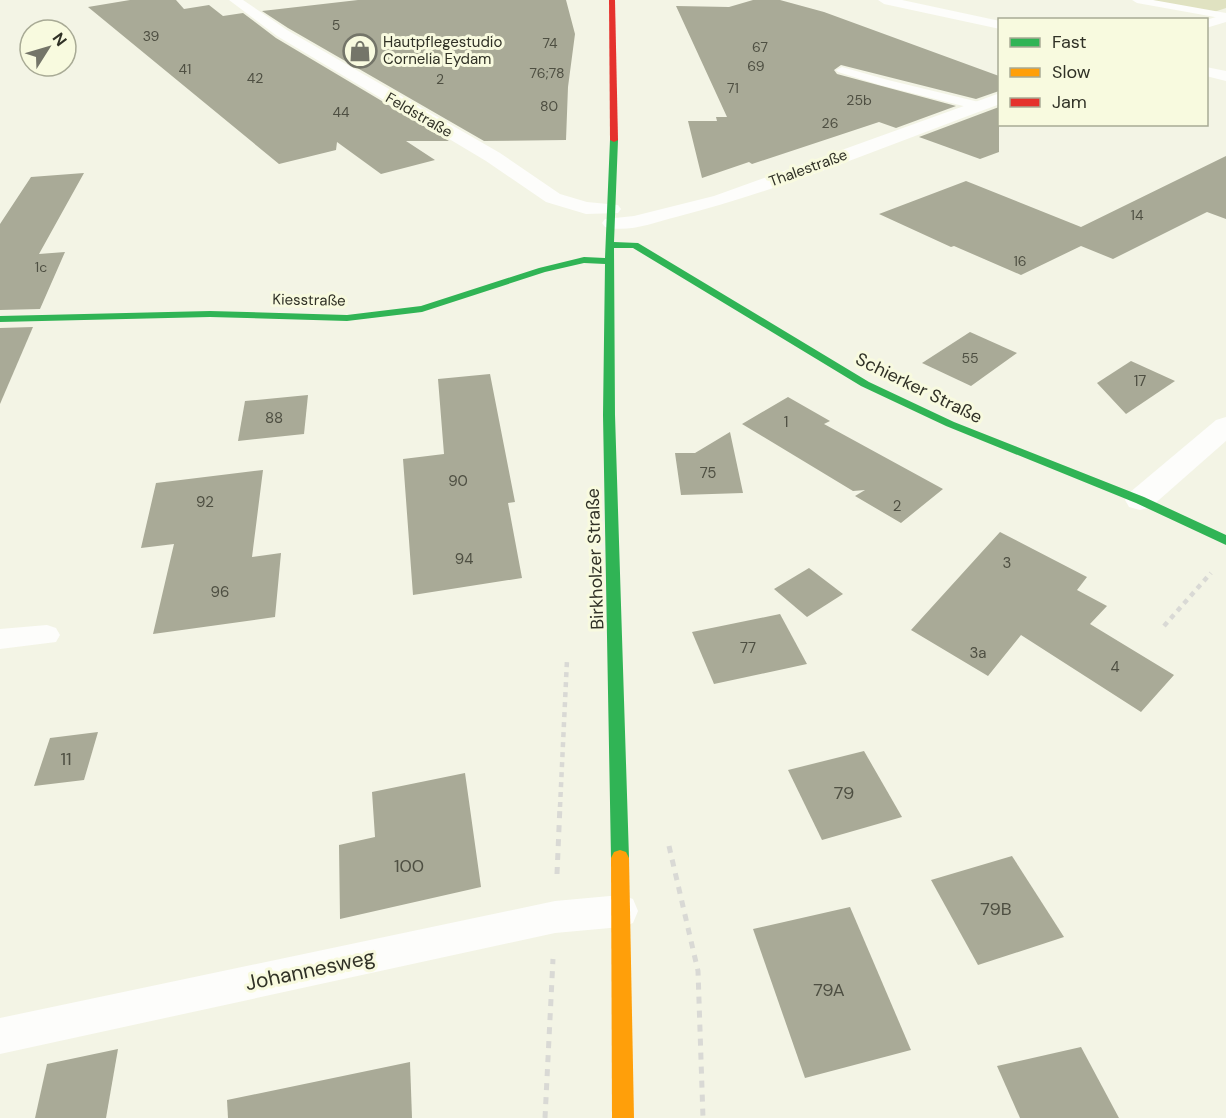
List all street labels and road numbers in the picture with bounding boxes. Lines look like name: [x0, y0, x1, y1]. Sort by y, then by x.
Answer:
street label: Feldstraße: [382, 88, 456, 142]
street label: Thalestraße: [766, 145, 850, 191]
street label: Kiesstraße: [272, 289, 346, 311]
street label: Schierker Straße: [852, 347, 986, 429]
street label: Birkholzer Straße: [581, 488, 609, 630]
street label: Johannesweg: [243, 943, 378, 997]

